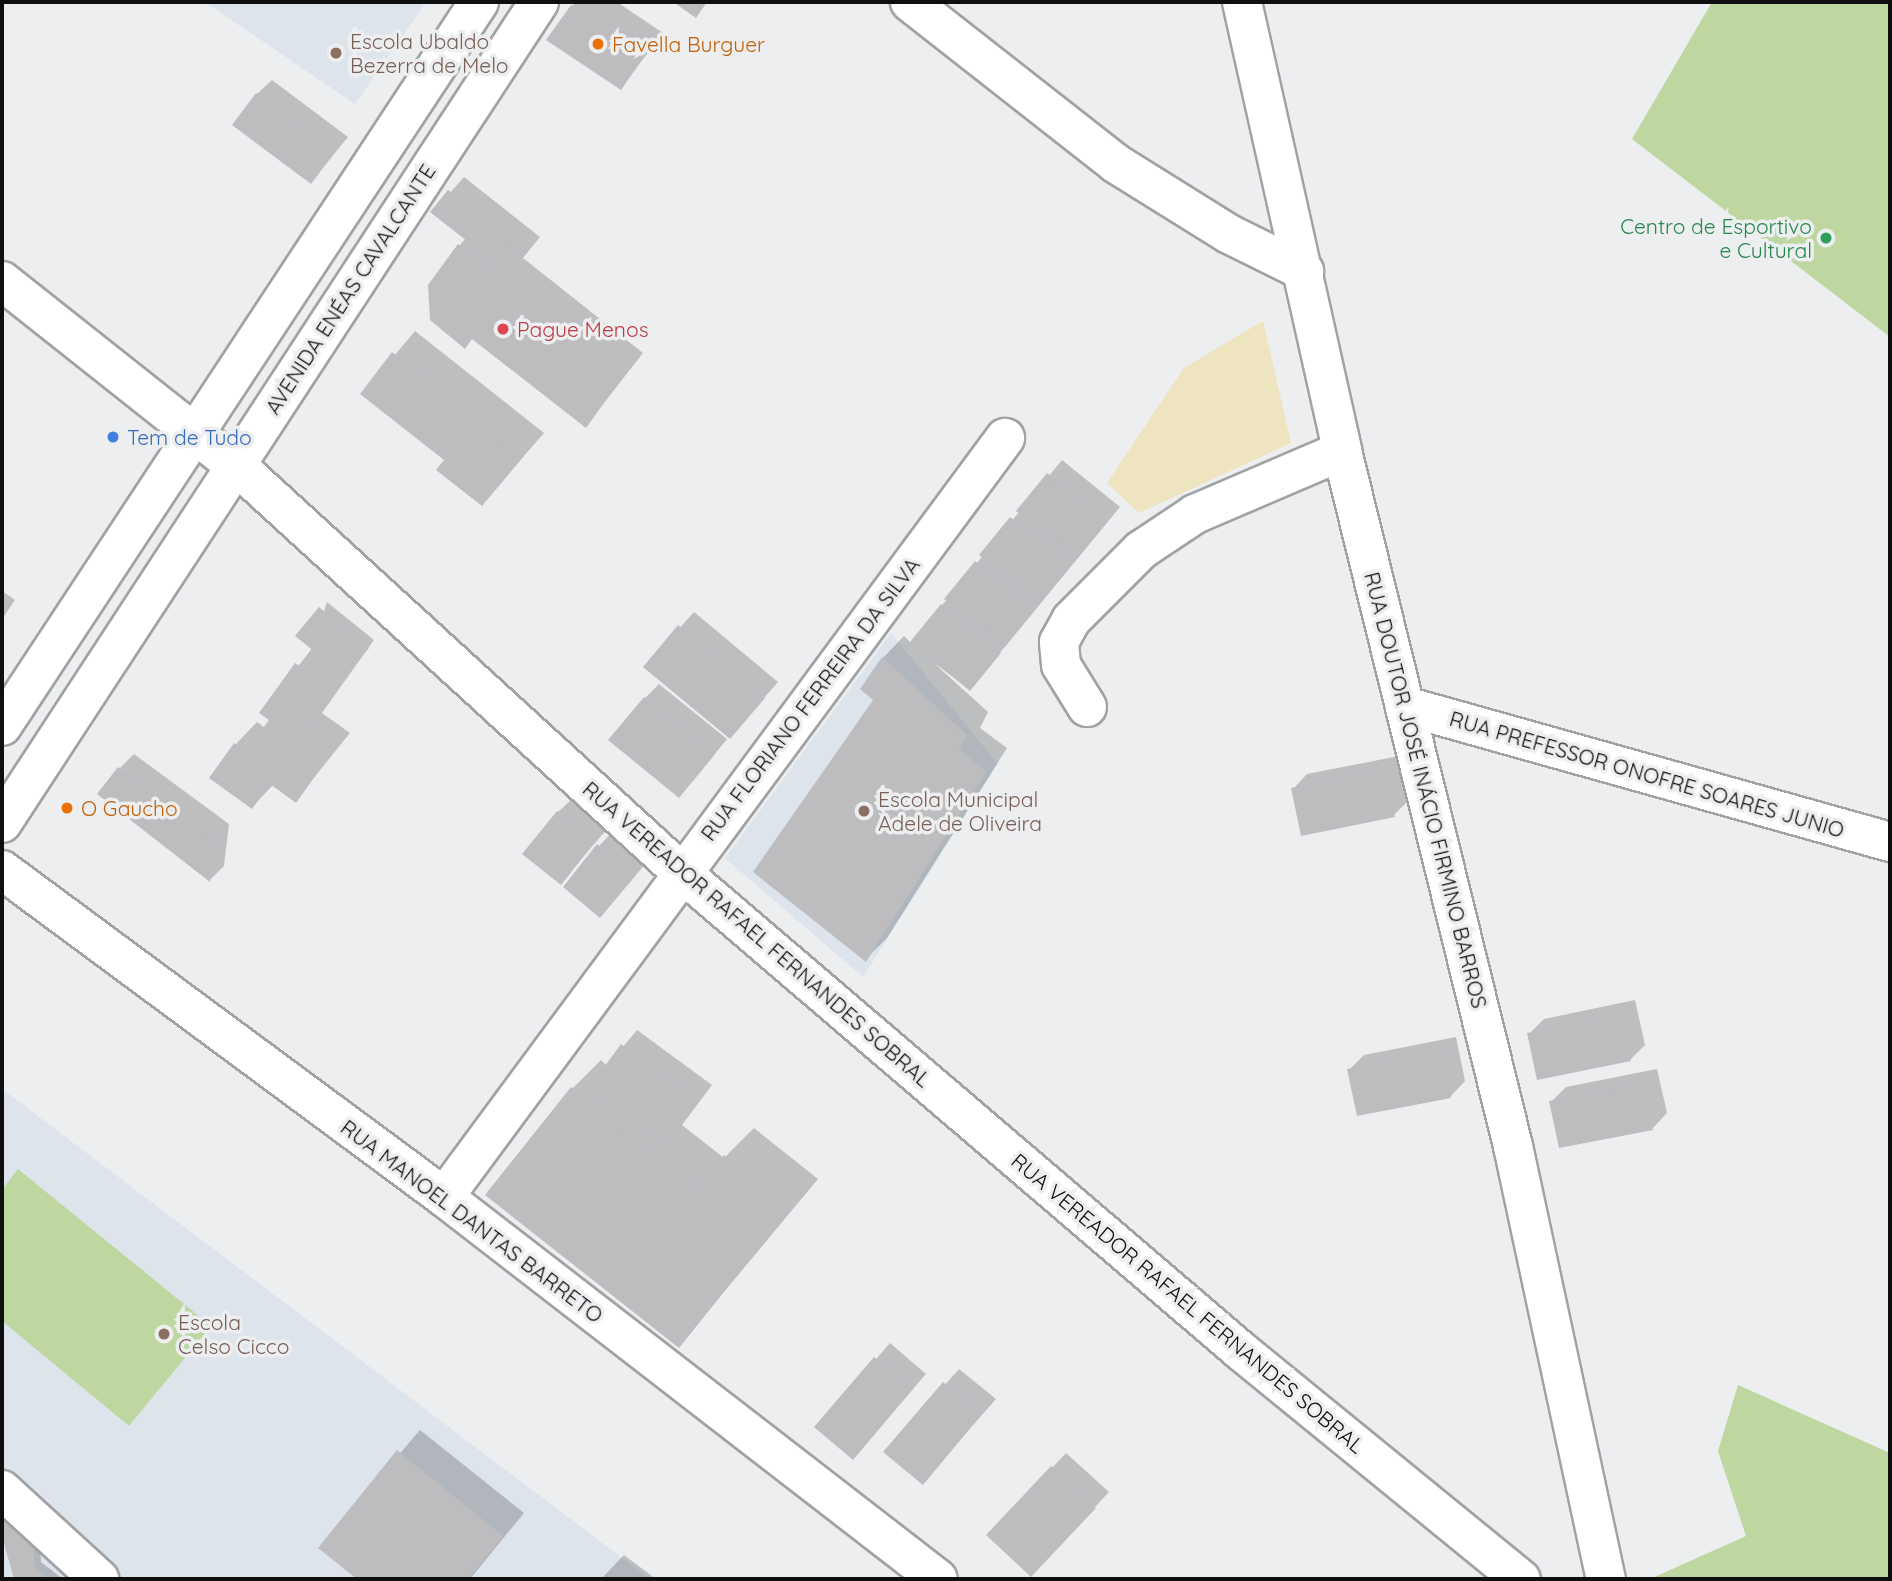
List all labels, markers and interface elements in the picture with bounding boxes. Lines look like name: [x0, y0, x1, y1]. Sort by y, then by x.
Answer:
place label: Escola Ubaldo Bezerra de Melo: [350, 28, 508, 78]
place label: Favella Burguer: [612, 31, 765, 57]
marker: Favella Burguer: [590, 36, 606, 52]
marker: Escola Ubaldo Bezerra de Melo: [328, 45, 344, 61]
street label: AVENIDA ENÉAS CAVALCANTE: [260, 159, 440, 419]
place label: Centro de Esportivo e Cultural: [1620, 213, 1812, 263]
marker: Centro de Esportivo e Cultural: [1818, 230, 1834, 246]
place label: Pague Menos: [517, 316, 649, 342]
marker: Pague Menos: [495, 321, 511, 337]
place label: Tem de Tudo: [127, 424, 252, 450]
marker: Tem de Tudo: [105, 429, 121, 445]
street label: RUA FLORIANO FERREIRA DA SILVA: [695, 553, 925, 845]
street label: RUA DOUTOR JOSÉ INÁCIO FIRMINO BARROS: [1359, 569, 1493, 1011]
street label: RUA PREFESSOR ONOFRE SOARES JUNIO: [1447, 705, 1847, 843]
street label: RUA VEREADOR RAFAEL FERNANDES SOBRAL: [578, 776, 936, 1092]
place label: Escola Municipal Adele de Oliveira: [878, 786, 1042, 836]
place label: O Gaucho: [81, 795, 178, 821]
marker: O Gaucho: [59, 800, 75, 816]
marker: Escola Municipal Adele de Oliveira: [856, 803, 872, 819]
street label: RUA MANOEL DANTAS BARRETO: [336, 1114, 608, 1328]
street label: RUA VEREADOR RAFAEL FERNANDES SOBRAL: [1006, 1148, 1370, 1458]
place label: Escola Celso Cicco: [178, 1309, 289, 1359]
marker: Escola Celso Cicco: [156, 1326, 172, 1342]

